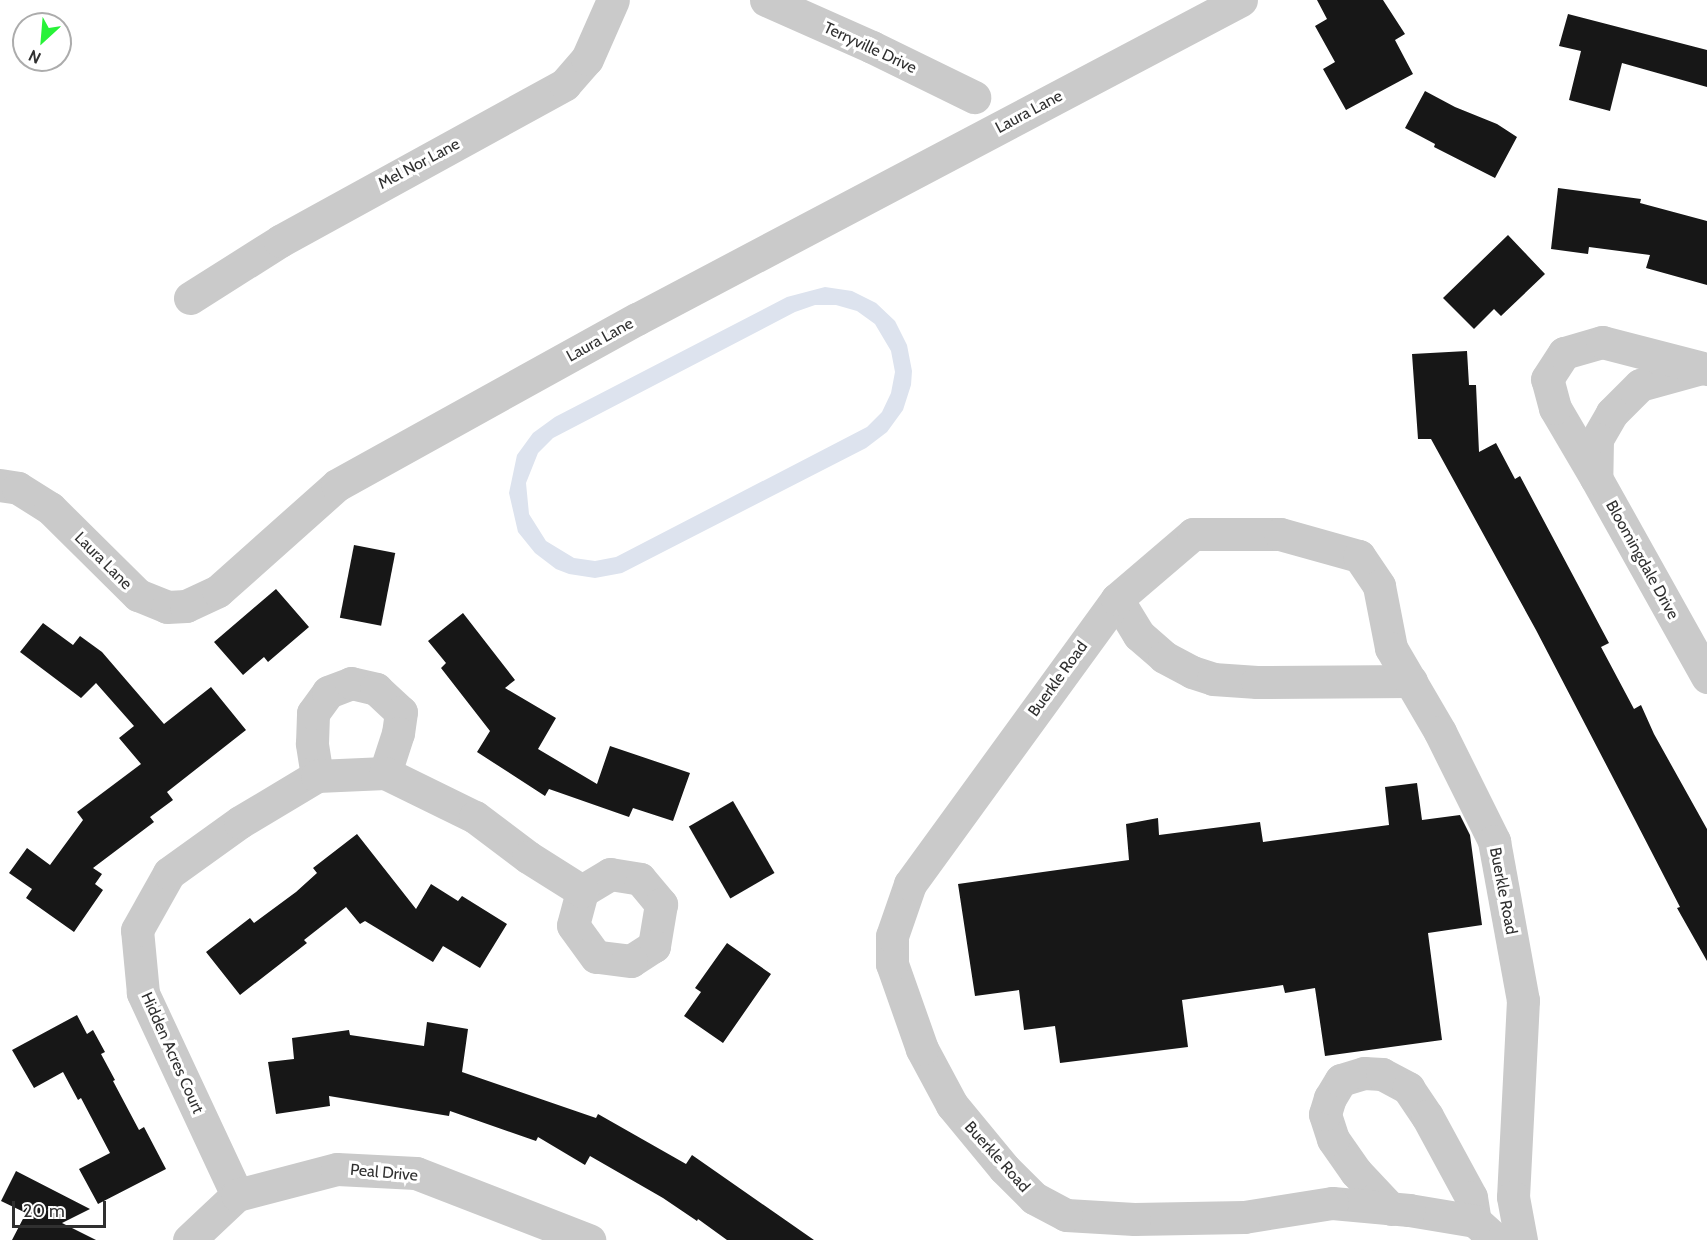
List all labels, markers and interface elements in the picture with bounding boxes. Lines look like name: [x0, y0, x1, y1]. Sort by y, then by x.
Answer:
north arrow: [12, 12, 72, 72]
street label: Terryville Drive: [821, 18, 919, 78]
text: N: [26, 46, 44, 68]
street label: Laura Lane: [992, 86, 1066, 138]
street label: Mel Nor Lane: [375, 134, 463, 194]
street label: Laura Lane: [563, 314, 637, 366]
street label: Bloomingdale Drive: [1601, 497, 1683, 623]
street label: Laura Lane: [70, 528, 136, 594]
street label: Buerkle Road: [1024, 638, 1092, 720]
street label: Buerkle Road: [1485, 846, 1521, 936]
street label: Hidden Acres Court: [137, 989, 207, 1117]
street label: Buerkle Road: [960, 1118, 1034, 1196]
street label: Peal Drive: [349, 1160, 419, 1186]
scale bar: [15, 1189, 110, 1227]
text: 20 m: [23, 1200, 65, 1222]

